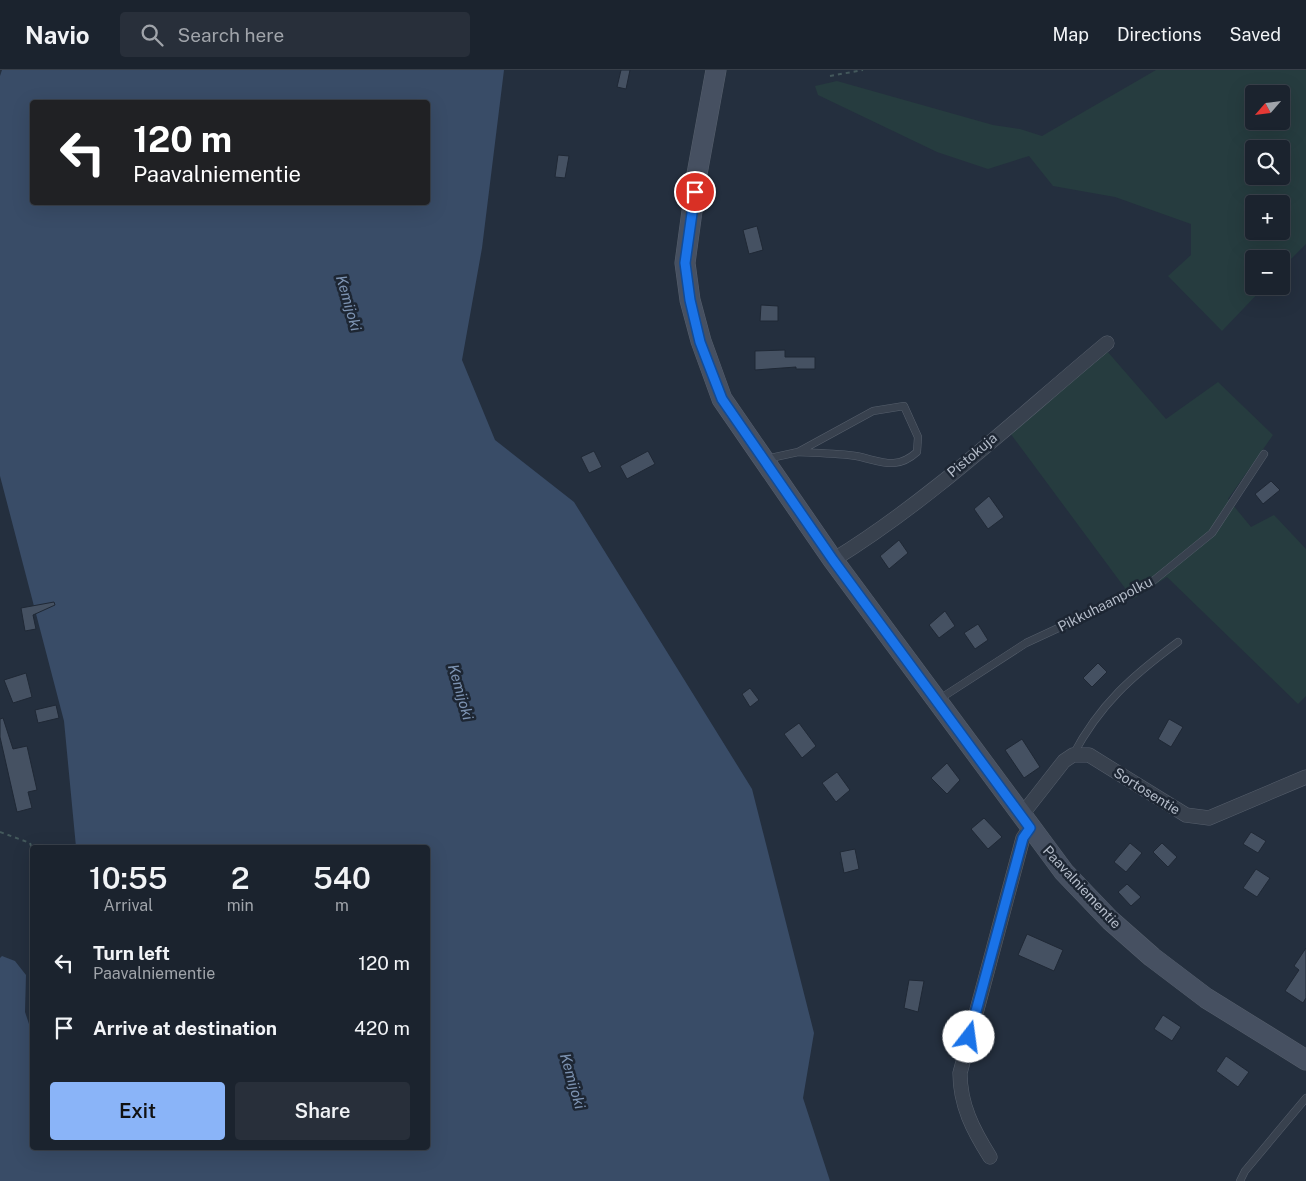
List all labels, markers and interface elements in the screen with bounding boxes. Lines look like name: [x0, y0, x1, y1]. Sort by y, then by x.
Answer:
search box: [120, 12, 470, 57]
text: Navio: [25, 21, 90, 49]
icon: search: [138, 21, 166, 49]
text: Search here: [178, 24, 284, 46]
text: Map: [1052, 24, 1089, 45]
text: Directions: [1117, 24, 1202, 45]
text: Saved: [1230, 24, 1281, 45]
north arrow: [1245, 85, 1290, 130]
map controls: [1245, 85, 1290, 295]
text: 120 m: [133, 119, 232, 160]
icon: left: [50, 120, 115, 185]
button: search: [1245, 140, 1290, 185]
text: Paavalniementie: [133, 161, 301, 187]
pin: [674, 171, 716, 213]
icon: arrive: [681, 178, 709, 206]
button: +: [1245, 195, 1290, 240]
button: −: [1245, 250, 1290, 295]
water label: Kemijoki: [333, 273, 365, 333]
street label: Pistokuja: [944, 430, 1000, 480]
street label: Pikkuhaanpolku: [1055, 573, 1155, 635]
water label: Kemijoki: [445, 662, 477, 722]
street label: Sortosentie: [1111, 764, 1183, 818]
street label: Paavalniementie: [1040, 842, 1124, 932]
text: 10:55: [89, 860, 168, 896]
text: 2: [231, 860, 249, 896]
text: 540: [313, 860, 371, 896]
text: Arrival: [104, 896, 153, 915]
text: min: [227, 896, 254, 915]
text: m: [335, 896, 349, 915]
text: Turn left: [93, 942, 170, 964]
icon: left: [50, 949, 78, 977]
text: 120 m: [358, 952, 410, 974]
text: Paavalniementie: [93, 964, 215, 983]
position arrow: [942, 1010, 994, 1062]
icon: arrive: [50, 1014, 78, 1042]
text: Arrive at destination: [93, 1017, 277, 1039]
text: 420 m: [354, 1017, 410, 1039]
water label: Kemijoki: [557, 1051, 589, 1111]
button: Exit: [50, 1082, 225, 1140]
button: Share: [235, 1082, 410, 1140]

